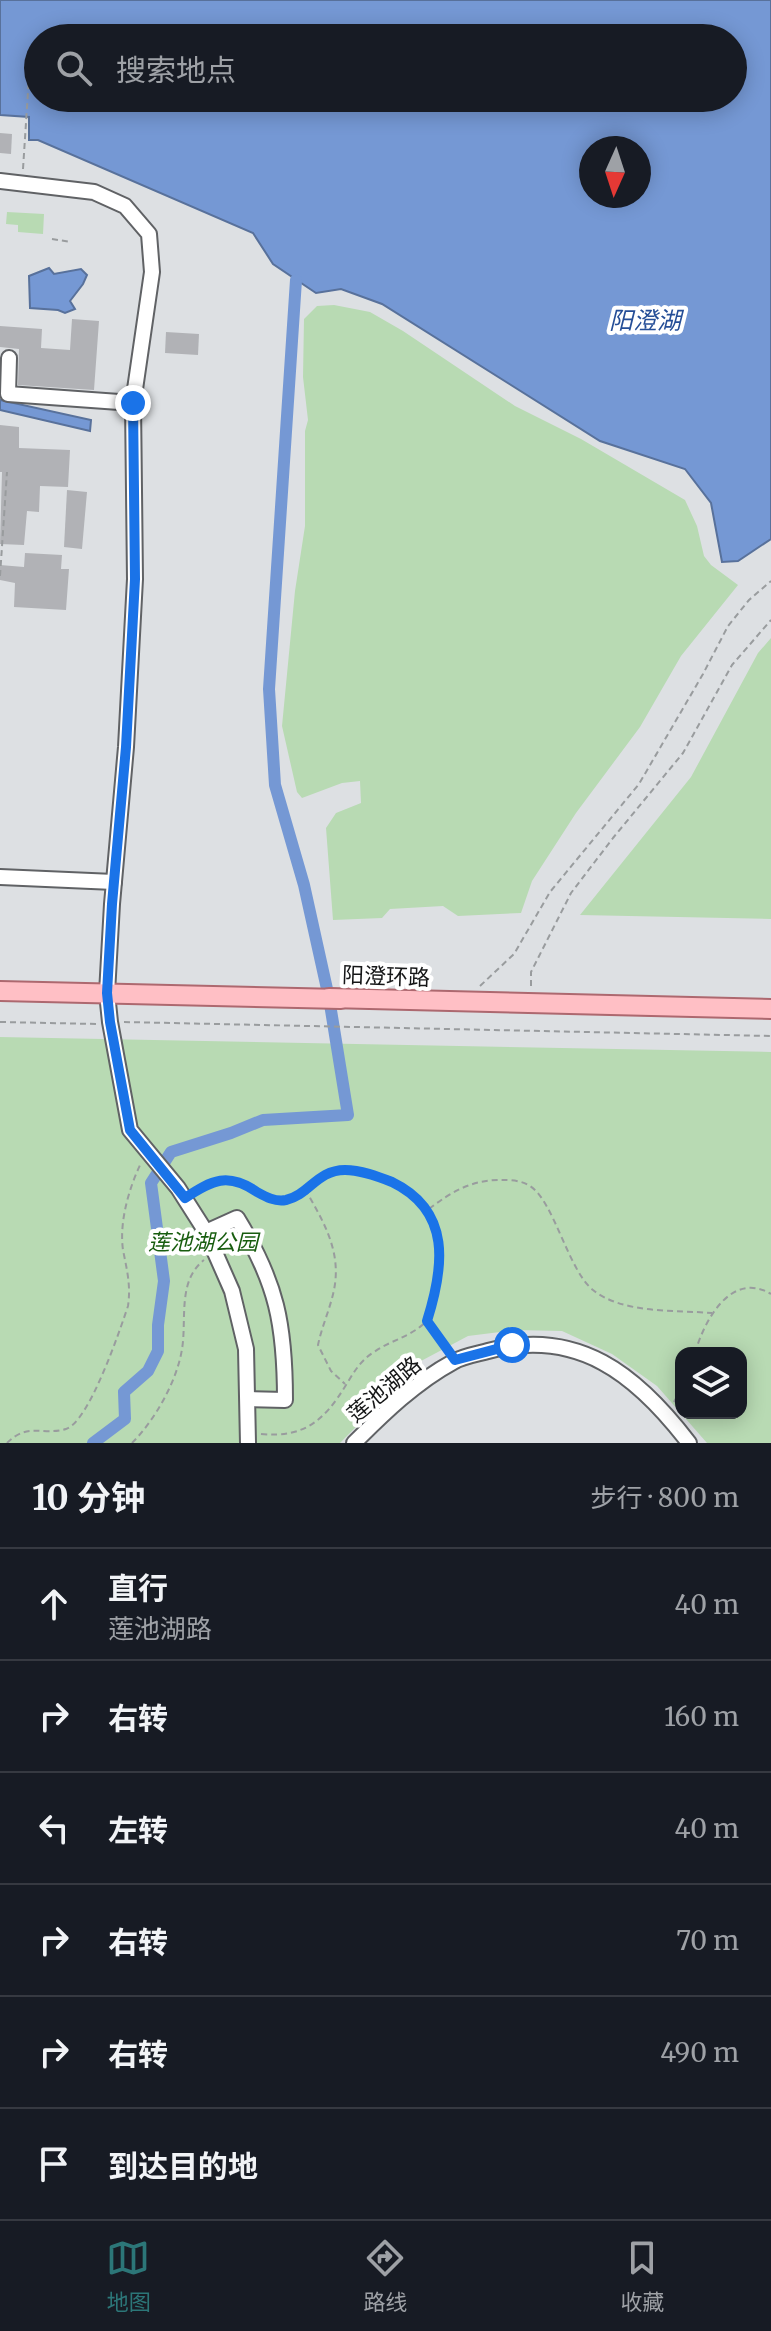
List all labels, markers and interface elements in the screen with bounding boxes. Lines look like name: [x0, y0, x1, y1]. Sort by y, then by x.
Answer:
search box: [24, 24, 747, 112]
icon: search: [52, 46, 96, 90]
text: 搜索地点: [116, 51, 236, 89]
north arrow: [579, 136, 651, 208]
water label: 阳澄湖: [609, 305, 685, 336]
route end: [115, 385, 151, 421]
street label: 阳澄环路: [342, 960, 430, 992]
park label: 莲池湖公园: [148, 1228, 261, 1256]
route start: [494, 1327, 530, 1363]
map controls: [675, 1347, 747, 1419]
button: layers: [675, 1347, 747, 1419]
street label: 莲池湖路: [341, 1350, 427, 1428]
text: 10 分钟: [32, 1477, 145, 1519]
text: 步行 · 800 m: [591, 1481, 739, 1514]
text: 直行: [108, 1569, 168, 1607]
icon: ahead: [32, 1582, 76, 1626]
text: 40 m: [675, 1588, 739, 1621]
text: 莲池湖路: [108, 1612, 212, 1645]
icon: right: [32, 1694, 76, 1738]
text: 右转: [108, 1699, 168, 1737]
text: 160 m: [664, 1700, 739, 1733]
icon: left: [32, 1806, 76, 1850]
text: 左转: [108, 1811, 168, 1849]
text: 40 m: [675, 1812, 739, 1845]
icon: right: [32, 1918, 76, 1962]
text: 右转: [108, 1923, 168, 1961]
text: 70 m: [676, 1924, 739, 1957]
icon: right: [32, 2030, 76, 2074]
text: 右转: [108, 2035, 168, 2073]
text: 490 m: [660, 2036, 739, 2069]
icon: arrive: [32, 2142, 76, 2186]
text: 到达目的地: [108, 2147, 258, 2185]
tab: 地图: [106, 2236, 151, 2316]
tab: 路线: [363, 2236, 408, 2316]
tab: 收藏: [620, 2236, 665, 2316]

